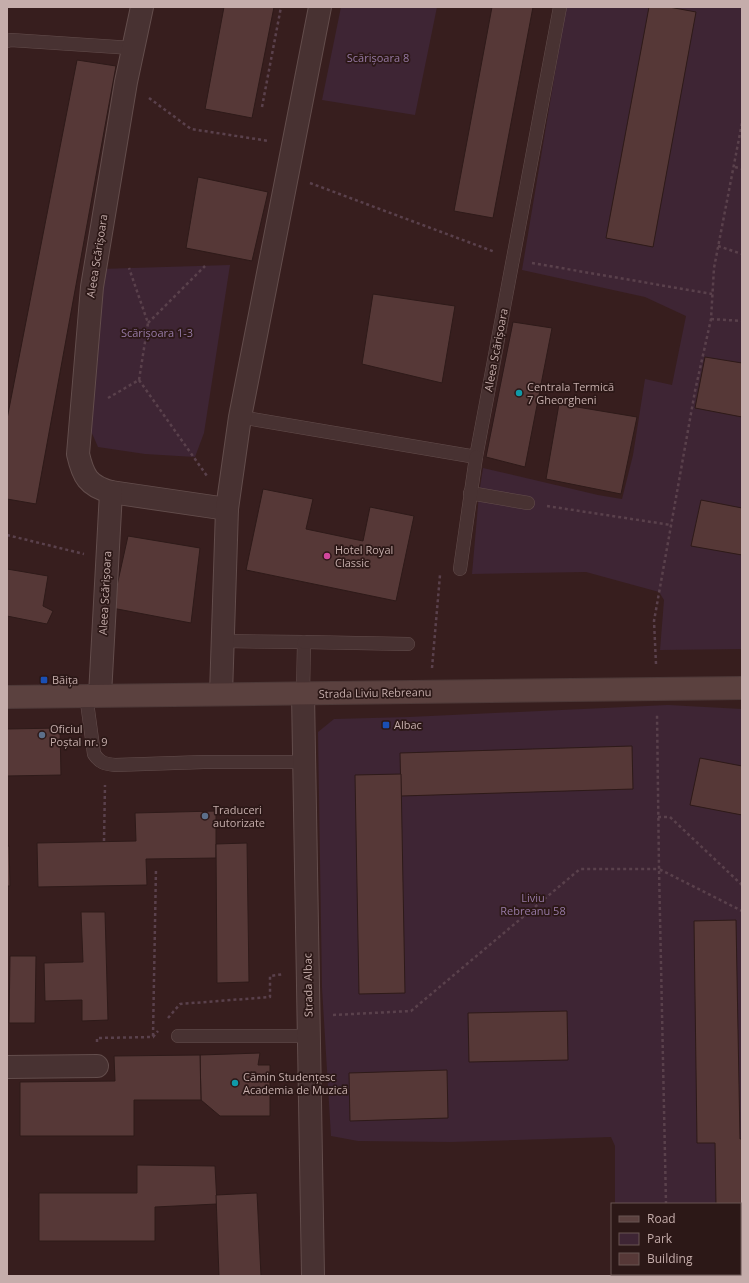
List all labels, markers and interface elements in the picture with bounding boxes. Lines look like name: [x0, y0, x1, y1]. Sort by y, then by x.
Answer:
park label: Scărișoara 8: [347, 50, 409, 65]
street label: Aleea Scărișoara: [83, 213, 111, 299]
street label: Aleea Scărișoara: [480, 307, 511, 393]
park label: Scărișoara 1-3: [121, 325, 193, 340]
place label: Centrala Termică 7 Gheorgheni: [527, 379, 614, 407]
marker: Centrala Termică 7 Gheorgheni: [514, 388, 524, 398]
place label: Hotel Royal Classic: [335, 542, 393, 570]
street label: Aleea Scărișoara: [95, 550, 114, 635]
marker: Hotel Royal Classic: [322, 551, 332, 561]
place label: Băița: [52, 672, 78, 687]
marker: Băița: [39, 675, 49, 685]
street label: Strada Liviu Rebreanu: [319, 684, 431, 701]
place label: Albac: [394, 717, 422, 732]
marker: Albac: [381, 720, 391, 730]
place label: Oficiul Poștal nr. 9: [50, 721, 107, 749]
marker: Oficiul Poștal nr. 9: [37, 730, 47, 740]
place label: Traduceri autorizate: [213, 802, 265, 830]
marker: Traduceri autorizate: [200, 811, 210, 821]
park label: Liviu Rebreanu 58: [500, 890, 566, 918]
street label: Strada Albac: [299, 953, 316, 1017]
place label: Cămin Studențesc Academia de Muzică: [243, 1069, 348, 1097]
marker: Cămin Studențesc Academia de Muzică: [230, 1078, 240, 1088]
legend: [611, 1203, 741, 1275]
text: Road: [647, 1210, 676, 1227]
text: Park: [647, 1230, 673, 1247]
text: Building: [647, 1250, 693, 1267]

